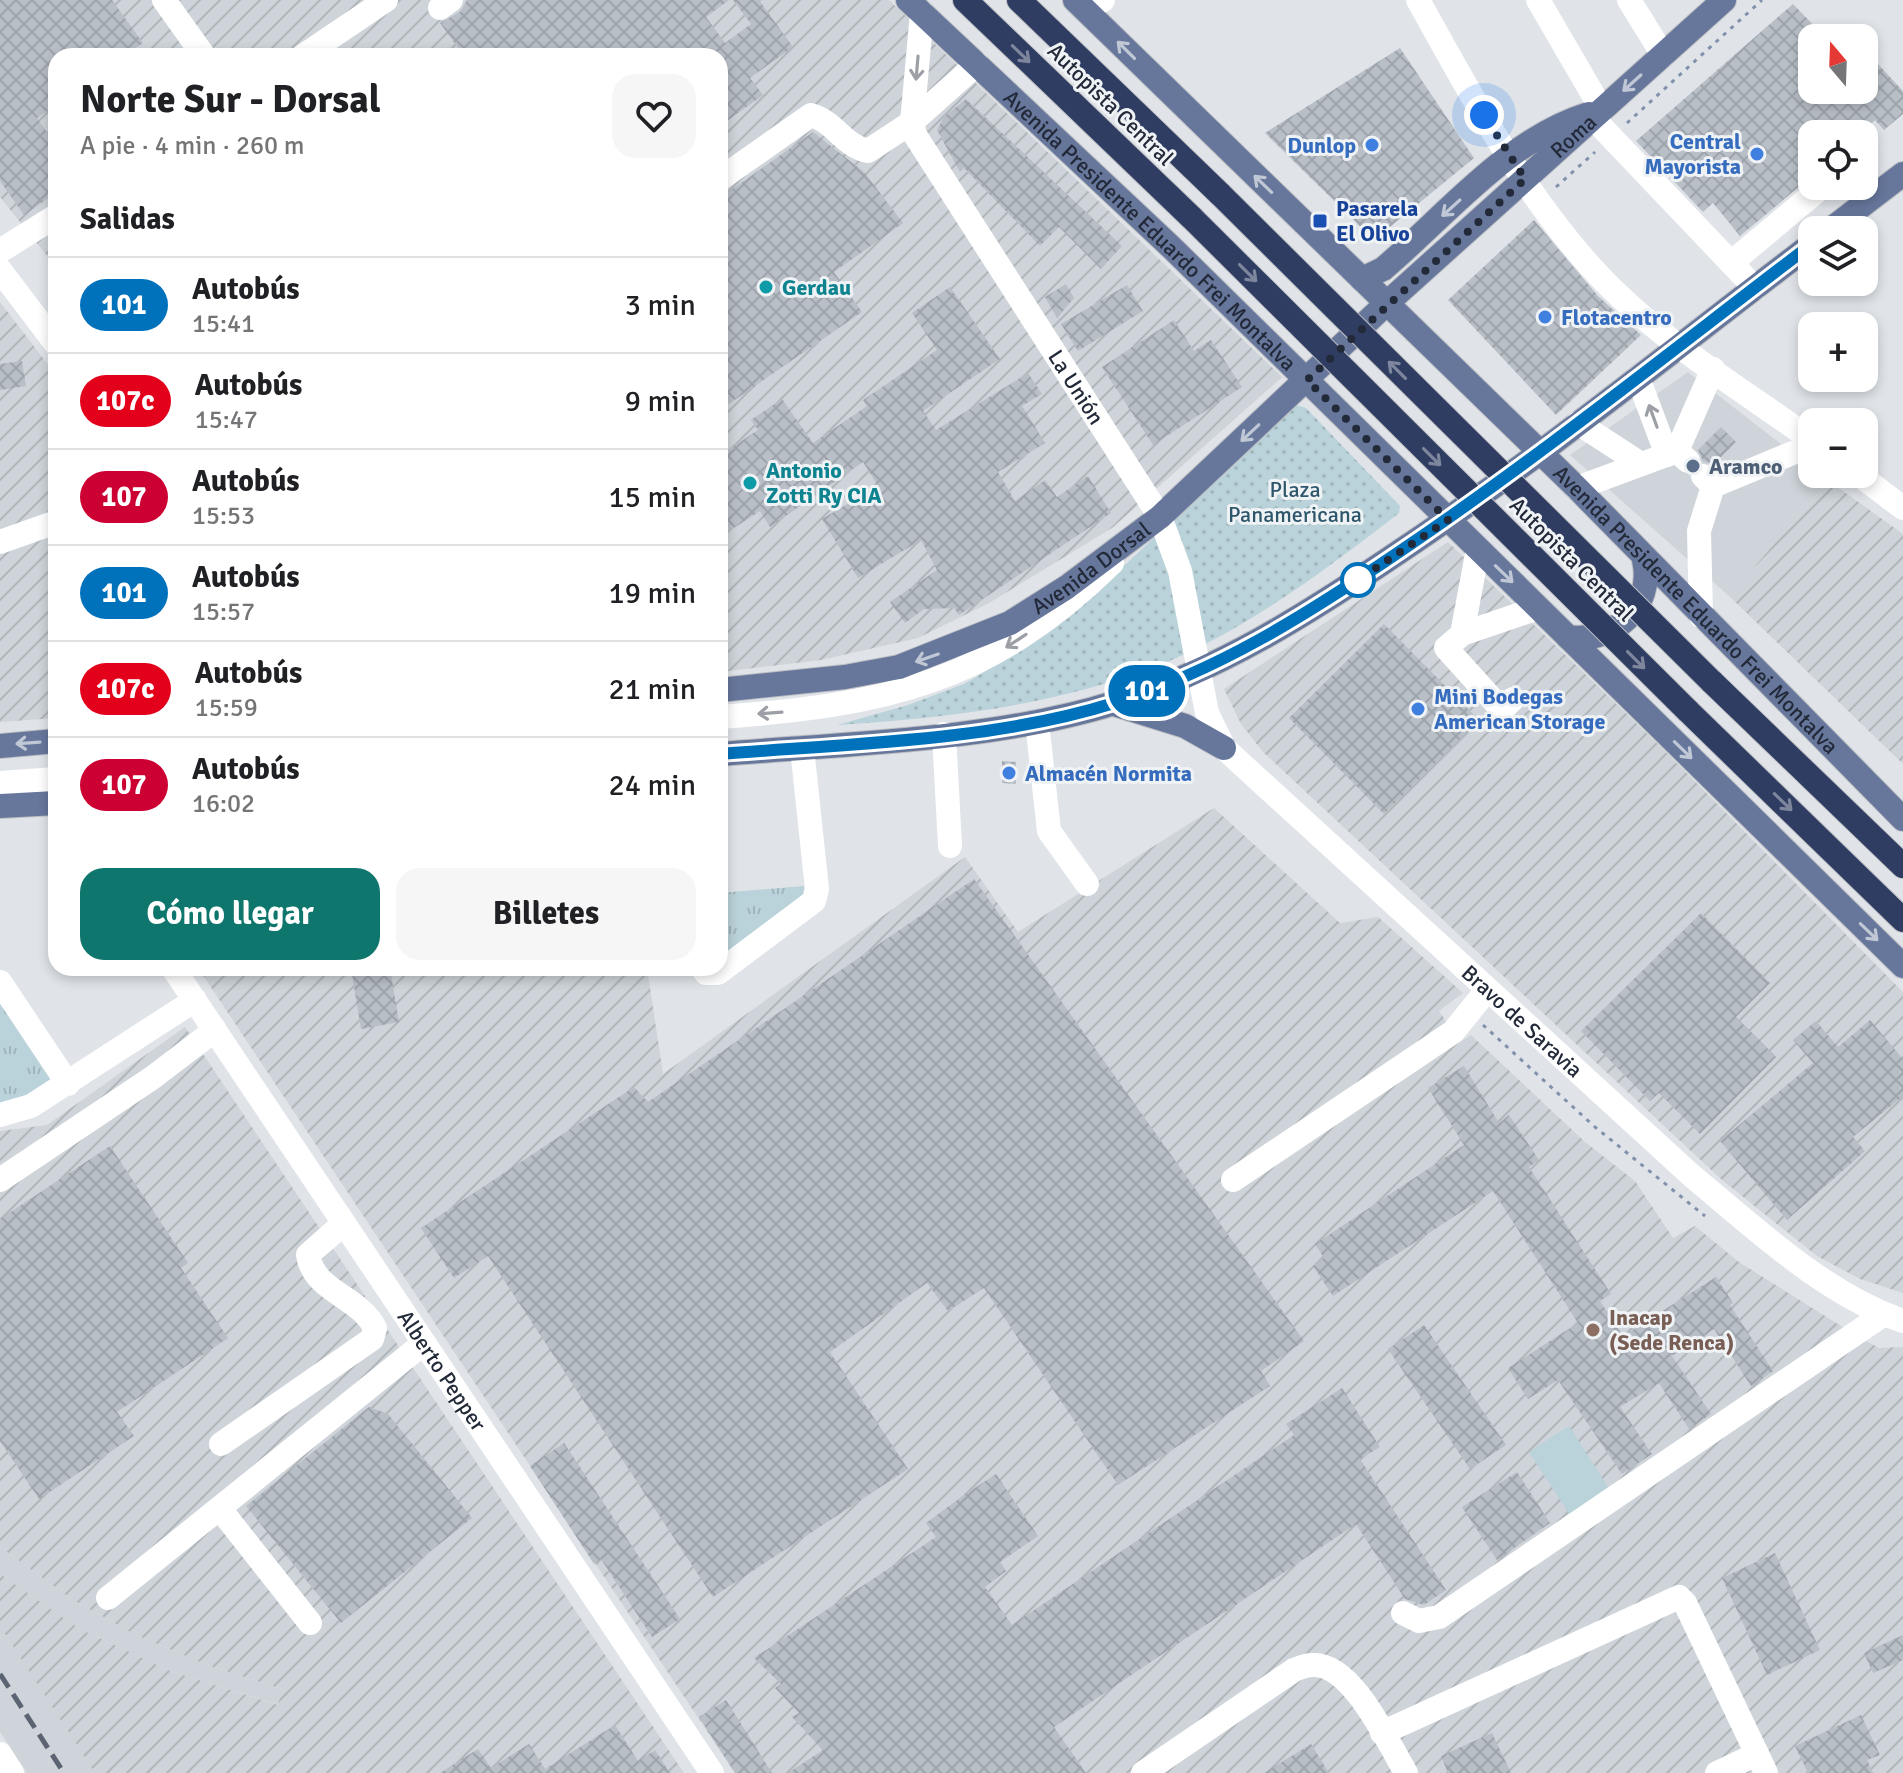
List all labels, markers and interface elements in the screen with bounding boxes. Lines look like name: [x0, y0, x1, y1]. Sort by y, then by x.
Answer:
north arrow: [1798, 24, 1878, 104]
map controls: [1798, 24, 1878, 488]
street label: Autopista Central: [1042, 38, 1179, 171]
one-way arrow: [1117, 41, 1136, 60]
one-way arrow: [1011, 44, 1031, 63]
one-way arrow: [909, 54, 924, 81]
one-way arrow: [1623, 73, 1643, 91]
button: heart: [612, 74, 696, 158]
text: Norte Sur - Dorsal: [80, 76, 381, 123]
street label: Avenida Presidente Eduardo Frei Montalva: [998, 84, 1302, 377]
your location: [1464, 95, 1504, 135]
street label: Roma: [1545, 108, 1602, 164]
button: locate: [1798, 120, 1878, 200]
place label: Central Mayorista: [1644, 128, 1741, 180]
text: A pie · 4 min · 260 m: [80, 130, 304, 162]
place label: Dunlop: [1287, 132, 1356, 159]
marker: Dunlop: [1363, 136, 1381, 154]
marker: Central Mayorista: [1748, 145, 1766, 163]
one-way arrow: [1254, 175, 1274, 194]
place label: Pasarela El Olivo: [1336, 195, 1418, 247]
one-way arrow: [1442, 199, 1462, 217]
text: Salidas: [80, 201, 175, 238]
marker: Pasarela El Olivo: [1311, 212, 1329, 230]
button: layers: [1798, 216, 1878, 296]
one-way arrow: [1238, 263, 1257, 282]
text: Autobús: [192, 271, 300, 308]
place label: Gerdau: [782, 274, 851, 301]
marker: Gerdau: [757, 278, 775, 296]
text: 3 min: [625, 287, 696, 324]
text: 101: [101, 288, 147, 322]
place label: Flotacentro: [1561, 304, 1672, 331]
text: 15:41: [192, 308, 255, 340]
marker: Flotacentro: [1536, 308, 1554, 326]
button: +: [1798, 312, 1878, 392]
street label: La Unión: [1042, 345, 1110, 430]
one-way arrow: [1388, 361, 1407, 380]
text: Autobús: [195, 367, 302, 404]
text: 9 min: [625, 383, 696, 420]
text: 107c: [96, 384, 155, 418]
text: 15:47: [195, 404, 258, 436]
one-way arrow: [1644, 404, 1659, 429]
button: −: [1798, 408, 1878, 488]
one-way arrow: [1240, 424, 1260, 443]
one-way arrow: [1422, 447, 1442, 466]
place label: Aramco: [1709, 453, 1782, 480]
place label: Antonio Zotti Ry CIA: [766, 457, 882, 509]
marker: Aramco: [1684, 457, 1702, 475]
street label: Avenida Presidente Eduardo Frei Montalva: [1547, 459, 1844, 760]
text: Autobús: [192, 463, 300, 500]
marker: Antonio Zotti Ry CIA: [741, 474, 759, 492]
park label: Plaza Panamericana: [1228, 476, 1362, 528]
text: 15 min: [609, 479, 696, 516]
text: 107: [101, 480, 147, 514]
street label: Autopista Central: [1504, 492, 1639, 627]
text: 15:53: [192, 500, 255, 532]
street label: Avenida Dorsal: [1026, 516, 1156, 620]
text: Autobús: [192, 559, 300, 596]
unlabelled marker: [1341, 563, 1375, 597]
one-way arrow: [1494, 564, 1513, 583]
text: 19 min: [609, 575, 696, 612]
text: 101: [101, 576, 147, 610]
text: 15:57: [192, 596, 255, 628]
one-way arrow: [1006, 633, 1028, 649]
one-way arrow: [1626, 650, 1646, 669]
one-way arrow: [914, 651, 939, 666]
text: Autobús: [195, 655, 302, 692]
line badge: 101: [1101, 665, 1193, 717]
text: 21 min: [609, 671, 696, 708]
text: 107c: [96, 672, 155, 706]
text: 101: [1124, 674, 1170, 708]
place label: Mini Bodegas American Storage: [1434, 683, 1605, 735]
text: 15:59: [195, 692, 258, 724]
marker: Mini Bodegas American Storage: [1409, 700, 1427, 718]
one-way arrow: [757, 706, 784, 721]
one-way arrow: [15, 736, 42, 751]
one-way arrow: [1673, 740, 1692, 759]
text: Autobús: [192, 751, 300, 788]
place label: Almacén Normita: [1025, 760, 1192, 787]
marker: Almacén Normita: [1000, 764, 1018, 782]
text: 24 min: [609, 767, 696, 804]
text: 107: [101, 768, 147, 802]
text: 16:02: [192, 788, 255, 820]
one-way arrow: [1773, 793, 1793, 812]
button: Cómo llegar: [80, 868, 380, 960]
button: Billetes: [396, 868, 696, 960]
one-way arrow: [1859, 922, 1879, 941]
street label: Bravo de Saravia: [1456, 959, 1588, 1083]
place label: Inacap (Sede Renca): [1609, 1304, 1734, 1356]
street label: Alberto Pepper: [392, 1305, 492, 1436]
marker: Inacap (Sede Renca): [1584, 1321, 1602, 1339]

